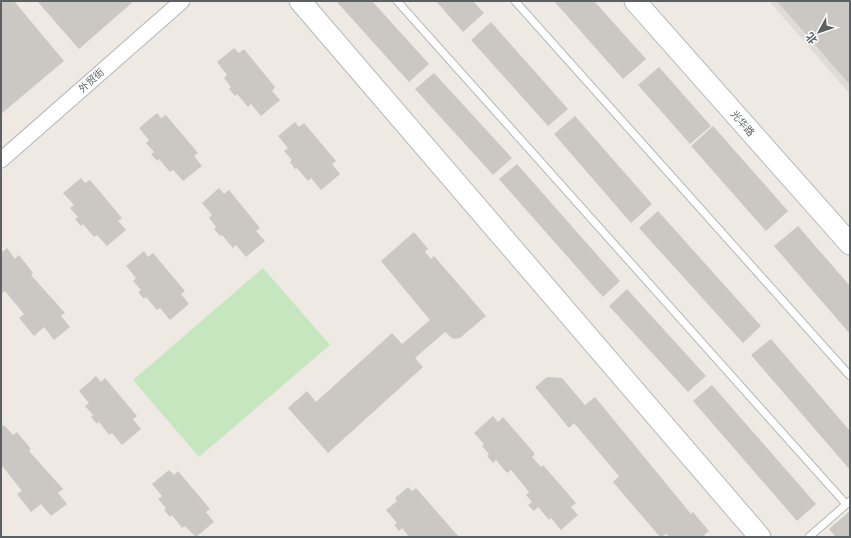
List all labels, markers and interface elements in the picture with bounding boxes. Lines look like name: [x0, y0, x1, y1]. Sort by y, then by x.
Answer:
north arrow: [799, 12, 839, 52]
text: 北: [802, 30, 820, 48]
street label: 外贸街: [75, 65, 107, 95]
street label: 光华路: [728, 107, 758, 139]

